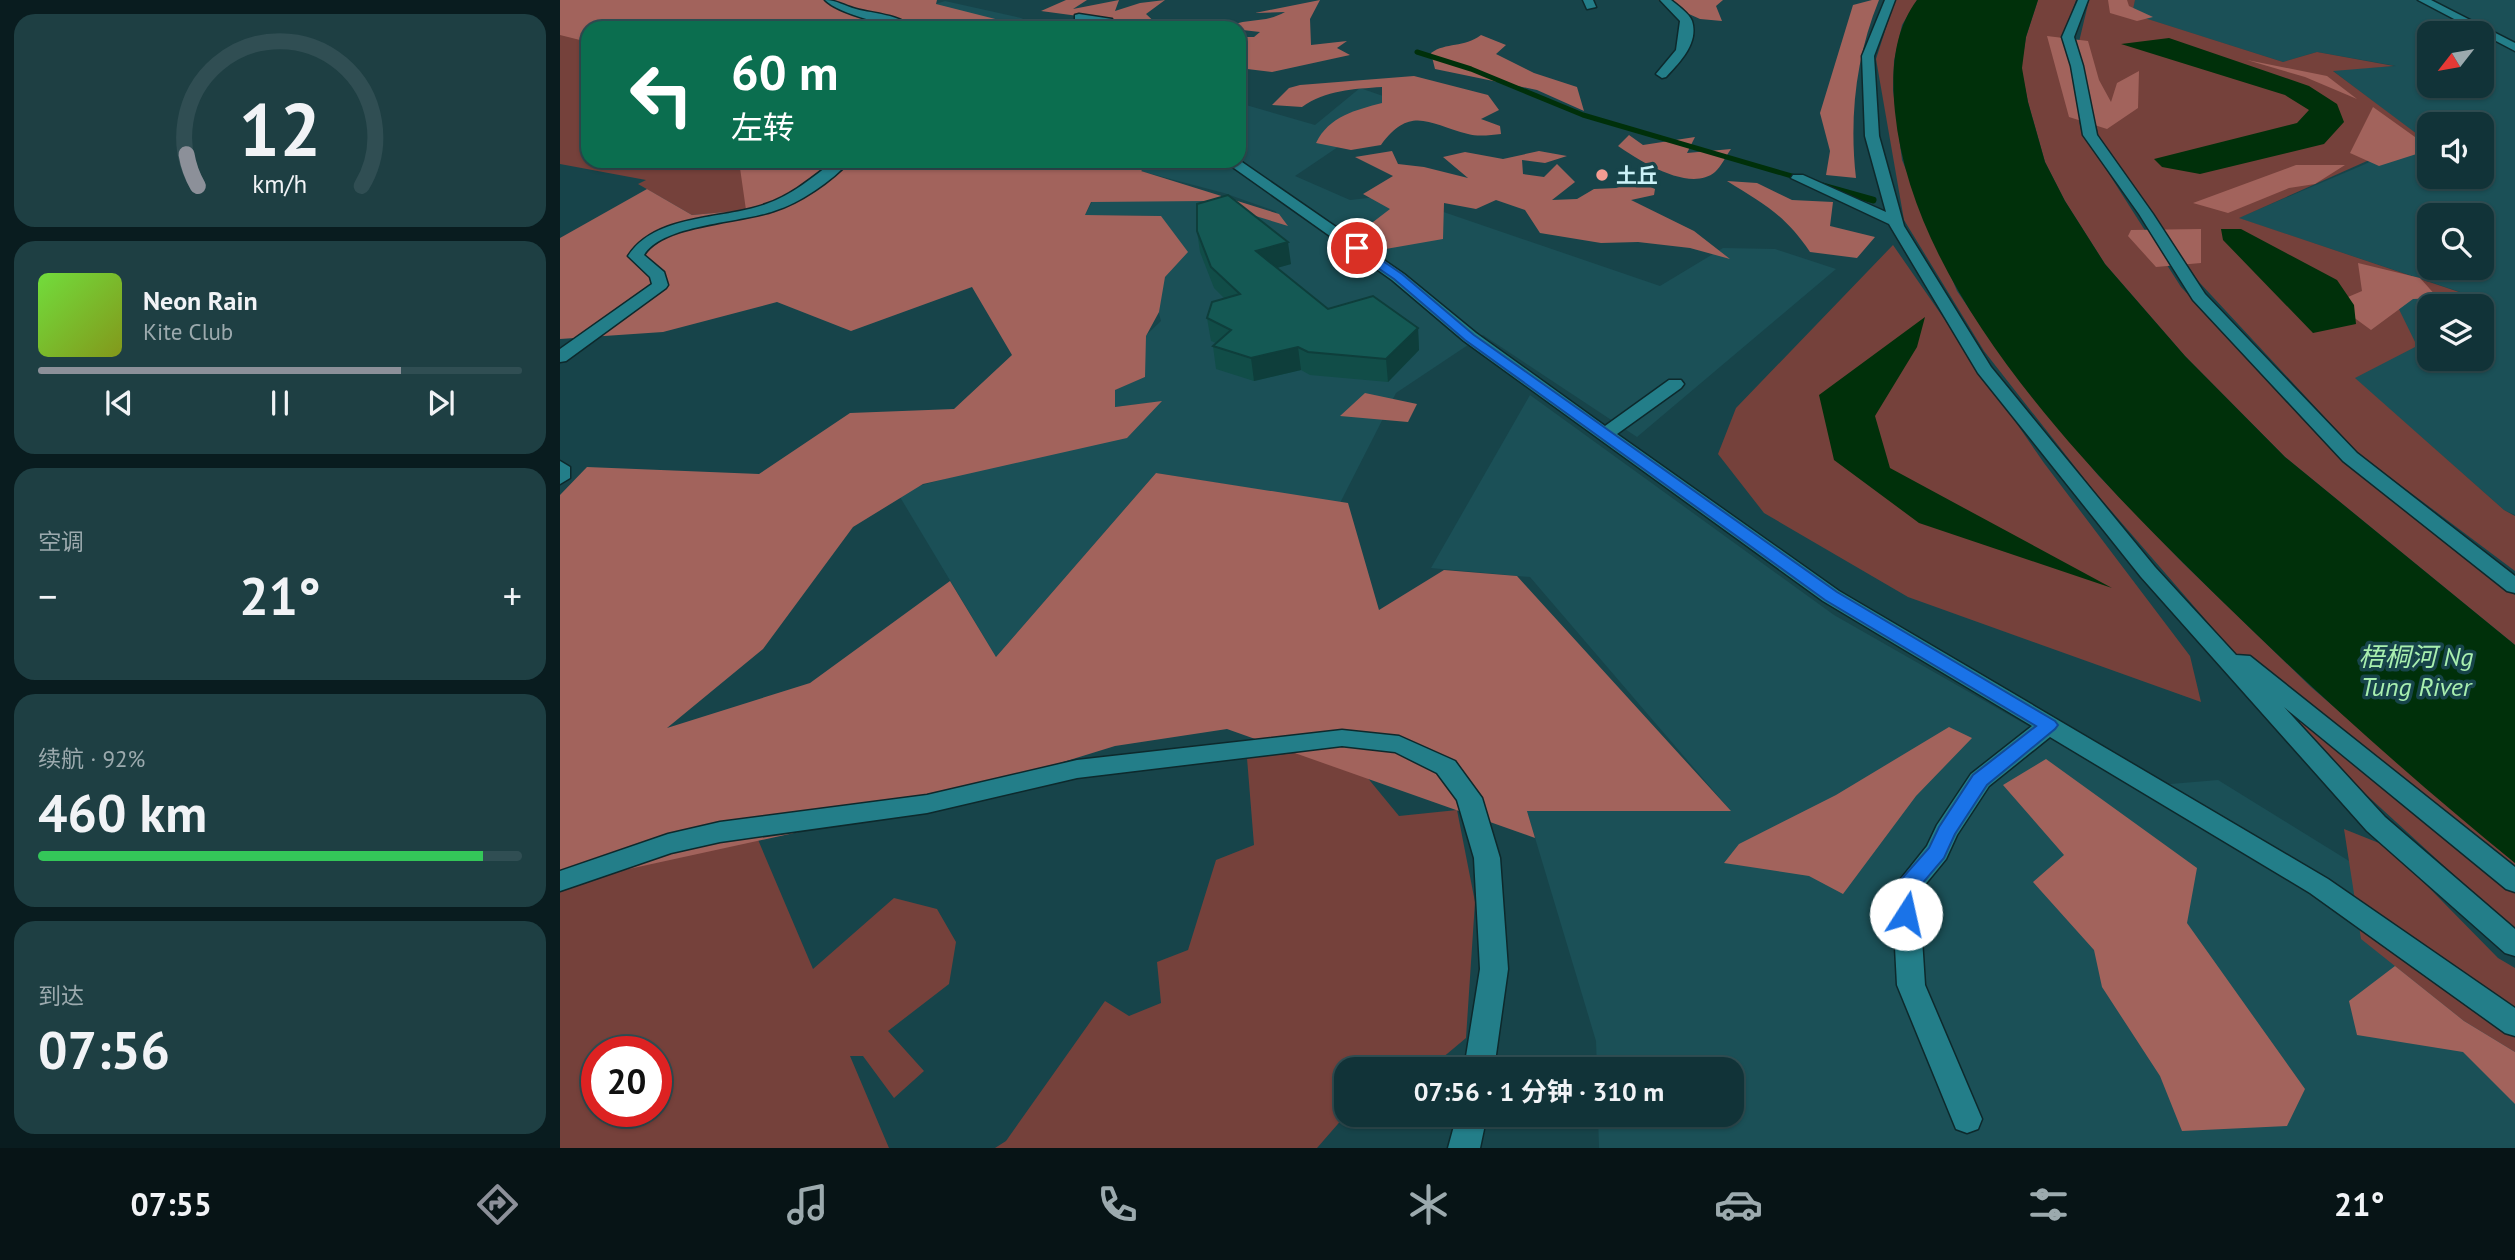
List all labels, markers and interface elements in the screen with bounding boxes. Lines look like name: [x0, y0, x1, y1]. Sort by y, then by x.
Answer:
north arrow: [2417, 21, 2494, 98]
map controls: [2417, 21, 2494, 371]
text: 60 m: [731, 40, 838, 104]
icon: left: [616, 49, 707, 140]
text: 12: [239, 83, 321, 177]
text: 左转: [731, 106, 795, 148]
button: sound: [2417, 112, 2494, 189]
place label: 土丘: [1616, 162, 1658, 189]
marker: 土丘: [1594, 167, 1610, 183]
text: km/h: [253, 168, 307, 200]
button: search: [2417, 203, 2494, 280]
pin: [1327, 218, 1387, 278]
icon: arrive: [1338, 229, 1376, 267]
text: Neon Rain: [143, 284, 258, 317]
button: layers: [2417, 294, 2494, 371]
text: Kite Club: [143, 317, 233, 346]
icon: previous: [100, 384, 138, 422]
icon: pause: [261, 384, 299, 422]
icon: next: [422, 384, 460, 422]
text: 空调: [38, 527, 84, 556]
text: 21°: [239, 562, 321, 629]
text: −: [38, 571, 57, 620]
text: +: [503, 571, 522, 620]
water label: 梧桐河 Ng Tung River: [2359, 640, 2473, 703]
text: 续航 · 92%: [38, 744, 145, 773]
text: 460 km: [38, 779, 207, 846]
position arrow: [1869, 877, 1943, 951]
text: 到达: [38, 981, 84, 1010]
text: 07:56: [38, 1016, 170, 1083]
speed limit sign: 20: [581, 1036, 672, 1127]
text: 07:56 · 1 分钟 · 310 m: [1414, 1075, 1664, 1108]
icon: directions: [473, 1180, 522, 1229]
icon: music: [783, 1180, 832, 1229]
icon: phone: [1093, 1180, 1142, 1229]
icon: climate: [1404, 1180, 1453, 1229]
icon: car: [1714, 1180, 1763, 1229]
icon: filters: [2024, 1180, 2073, 1229]
text: 07:55: [131, 1183, 212, 1225]
text: 21°: [2334, 1183, 2384, 1225]

